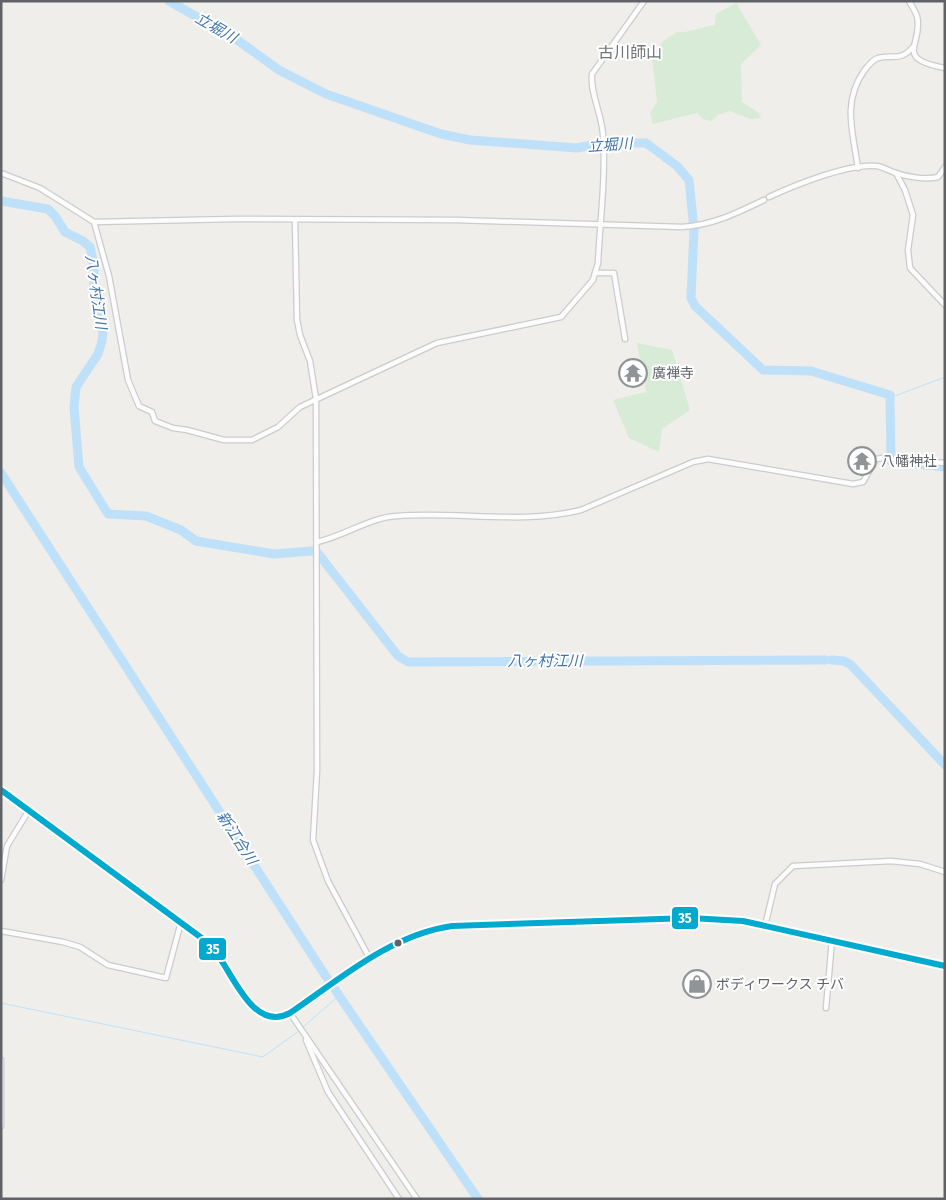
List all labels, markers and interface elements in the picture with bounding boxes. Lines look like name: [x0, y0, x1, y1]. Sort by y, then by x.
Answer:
water label: 立堀川: [192, 9, 242, 48]
district label: 古川師山: [598, 43, 662, 62]
water label: 立堀川: [587, 134, 635, 156]
water label: 八ヶ村江川: [82, 254, 110, 332]
temple icon: 廣禅寺: [618, 358, 648, 388]
place label: 廣禅寺: [652, 365, 694, 382]
temple icon: 八幡神社: [847, 446, 877, 476]
place label: 八幡神社: [881, 453, 937, 470]
water label: 八ヶ村江川: [507, 652, 584, 670]
water label: 新江合川: [213, 808, 262, 870]
line badge: 35: [671, 906, 699, 930]
text: 35: [677, 910, 692, 927]
line badge: 35: [198, 937, 227, 961]
unlabelled marker: [393, 938, 403, 948]
text: 35: [205, 941, 220, 958]
shop icon: ボディワークス チバ: [682, 969, 712, 999]
place label: ボディワークス チバ: [716, 976, 844, 993]

